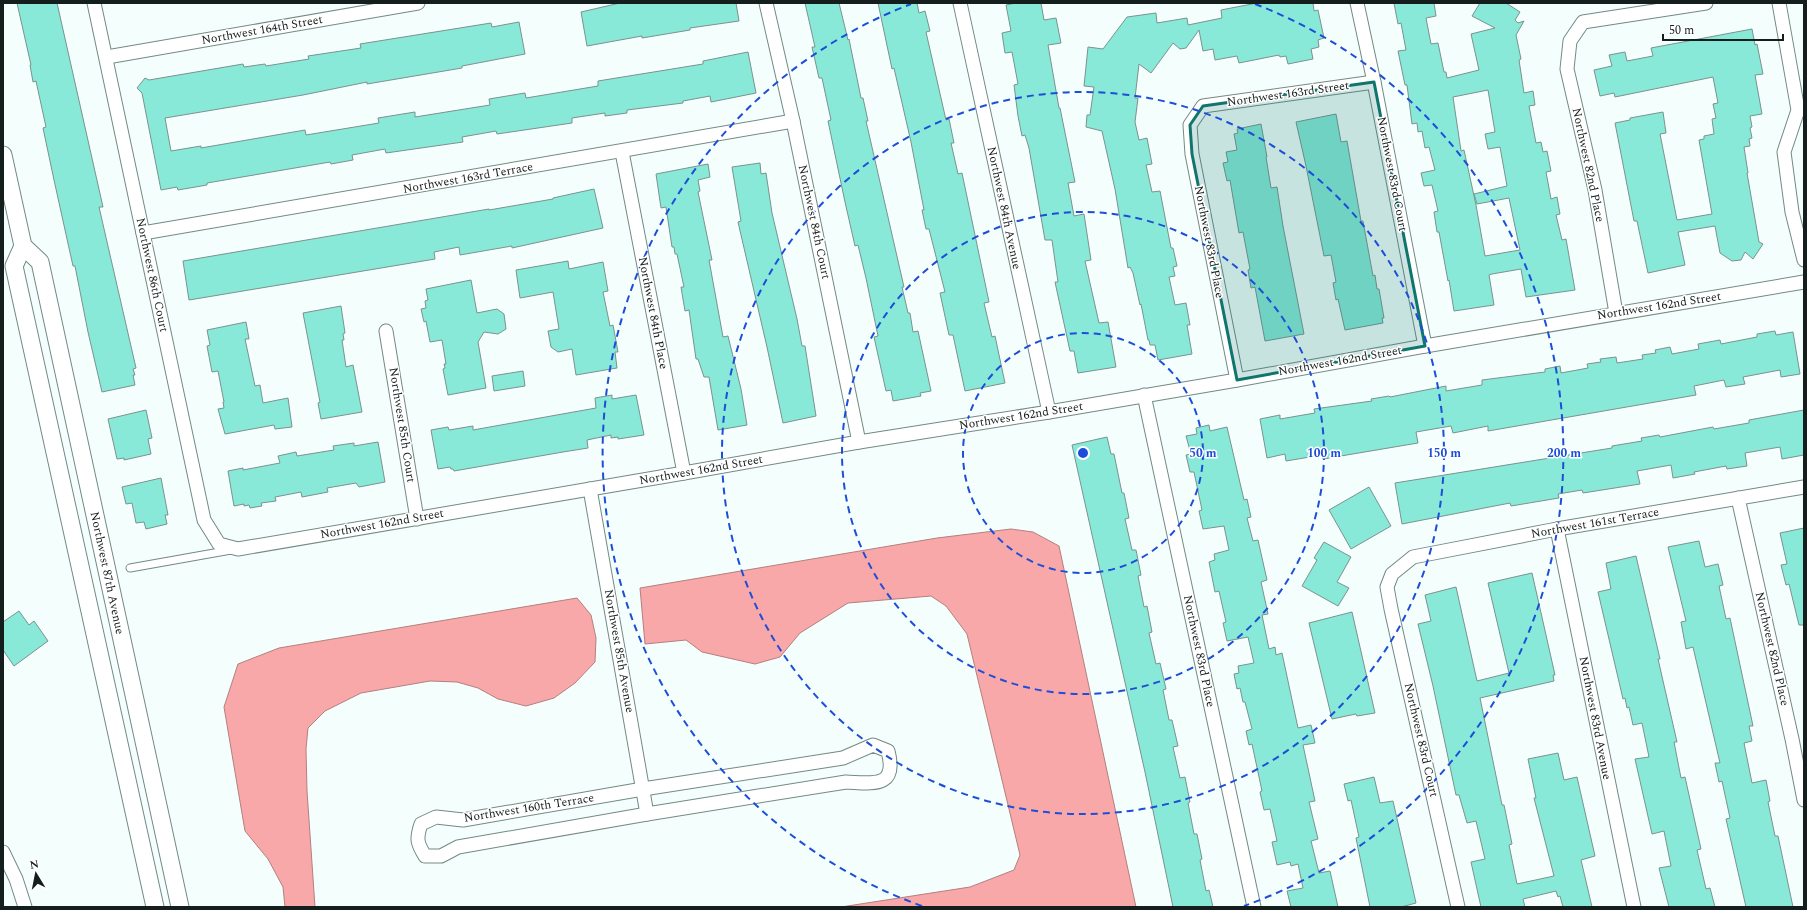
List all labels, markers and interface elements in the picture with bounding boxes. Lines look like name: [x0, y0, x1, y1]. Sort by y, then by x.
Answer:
street label: Northwest 164th Street: [200, 10, 324, 50]
scale bar: [1663, 16, 1783, 42]
text: 50 m: [1669, 21, 1694, 40]
street label: Northwest 163rd Street: [1226, 76, 1350, 112]
street label: Northwest 82nd Place: [1567, 106, 1609, 224]
street label: Northwest 83rd Court: [1372, 115, 1412, 233]
street label: Northwest 84th Avenue: [982, 145, 1026, 271]
street label: Northwest 163rd Terrace: [401, 157, 535, 199]
street label: Northwest 84th Court: [793, 163, 835, 281]
street label: Northwest 83rd Place: [1189, 184, 1229, 300]
street label: Northwest 86th Court: [131, 216, 173, 334]
street label: Northwest 84th Place: [633, 255, 673, 371]
street label: Northwest 162nd Street: [1596, 287, 1722, 325]
street label: Northwest 162nd Street: [1277, 341, 1403, 381]
street label: Northwest 85th Court: [384, 366, 420, 484]
street label: Northwest 162nd Street: [958, 397, 1084, 435]
text: 50 m: [1189, 444, 1217, 463]
text: 100 m: [1307, 444, 1341, 463]
text: 150 m: [1427, 444, 1461, 463]
text: 200 m: [1547, 444, 1581, 463]
centre of rings: [1076, 446, 1090, 460]
street label: Northwest 162nd Street: [638, 450, 764, 490]
street label: Northwest 161st Terrace: [1529, 502, 1661, 544]
street label: Northwest 162nd Street: [319, 504, 445, 544]
street label: Northwest 87th Avenue: [85, 510, 129, 636]
street label: Northwest 85th Avenue: [599, 588, 639, 714]
street label: Northwest 82nd Place: [1750, 590, 1794, 708]
street label: Northwest 83rd Place: [1178, 593, 1220, 709]
street label: Northwest 83rd Avenue: [1574, 655, 1616, 781]
street label: Northwest 83rd Court: [1399, 681, 1443, 799]
street label: Northwest 160th Terrace: [462, 788, 596, 828]
north arrow: [16, 854, 56, 894]
text: N: [28, 855, 40, 874]

